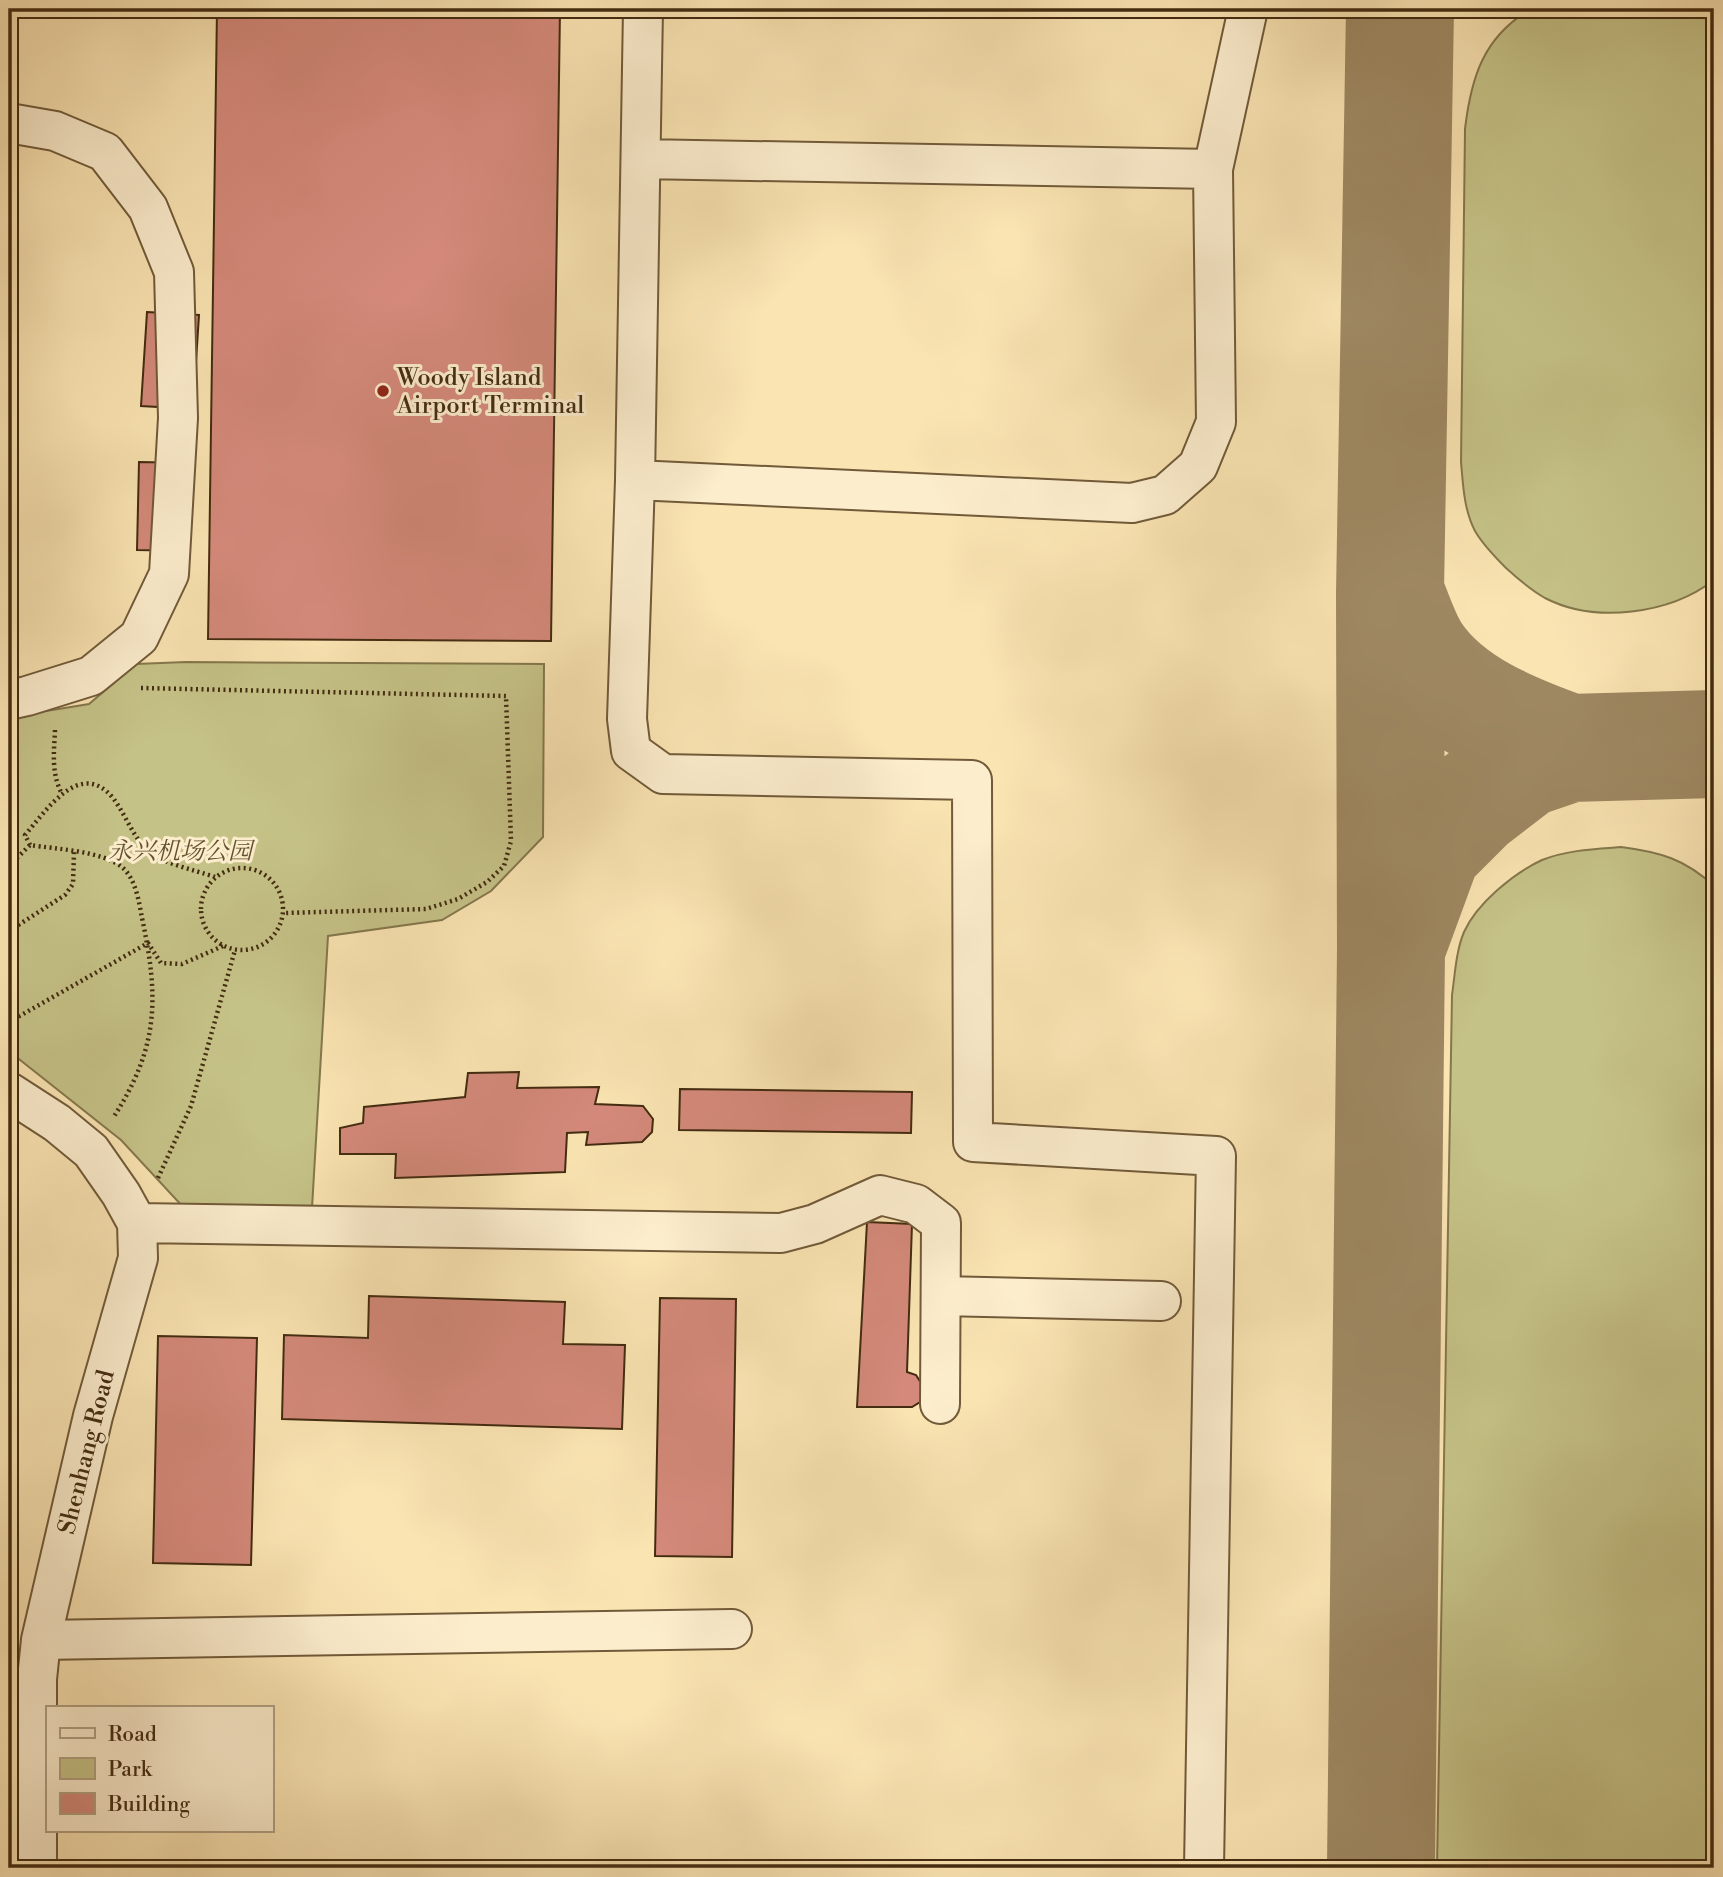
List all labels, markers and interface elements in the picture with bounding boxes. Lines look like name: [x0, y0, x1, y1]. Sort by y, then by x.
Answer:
place label: Woody Island Airport Terminal: [396, 363, 584, 421]
marker: Woody Island Airport Terminal: [375, 383, 391, 399]
park label: 永兴机场公园: [108, 837, 256, 867]
street label: Shenhang Road: [52, 1367, 122, 1538]
legend: [46, 1706, 273, 1832]
text: Road: [108, 1722, 157, 1748]
text: Park: [108, 1757, 153, 1783]
text: Building: [107, 1792, 190, 1818]

